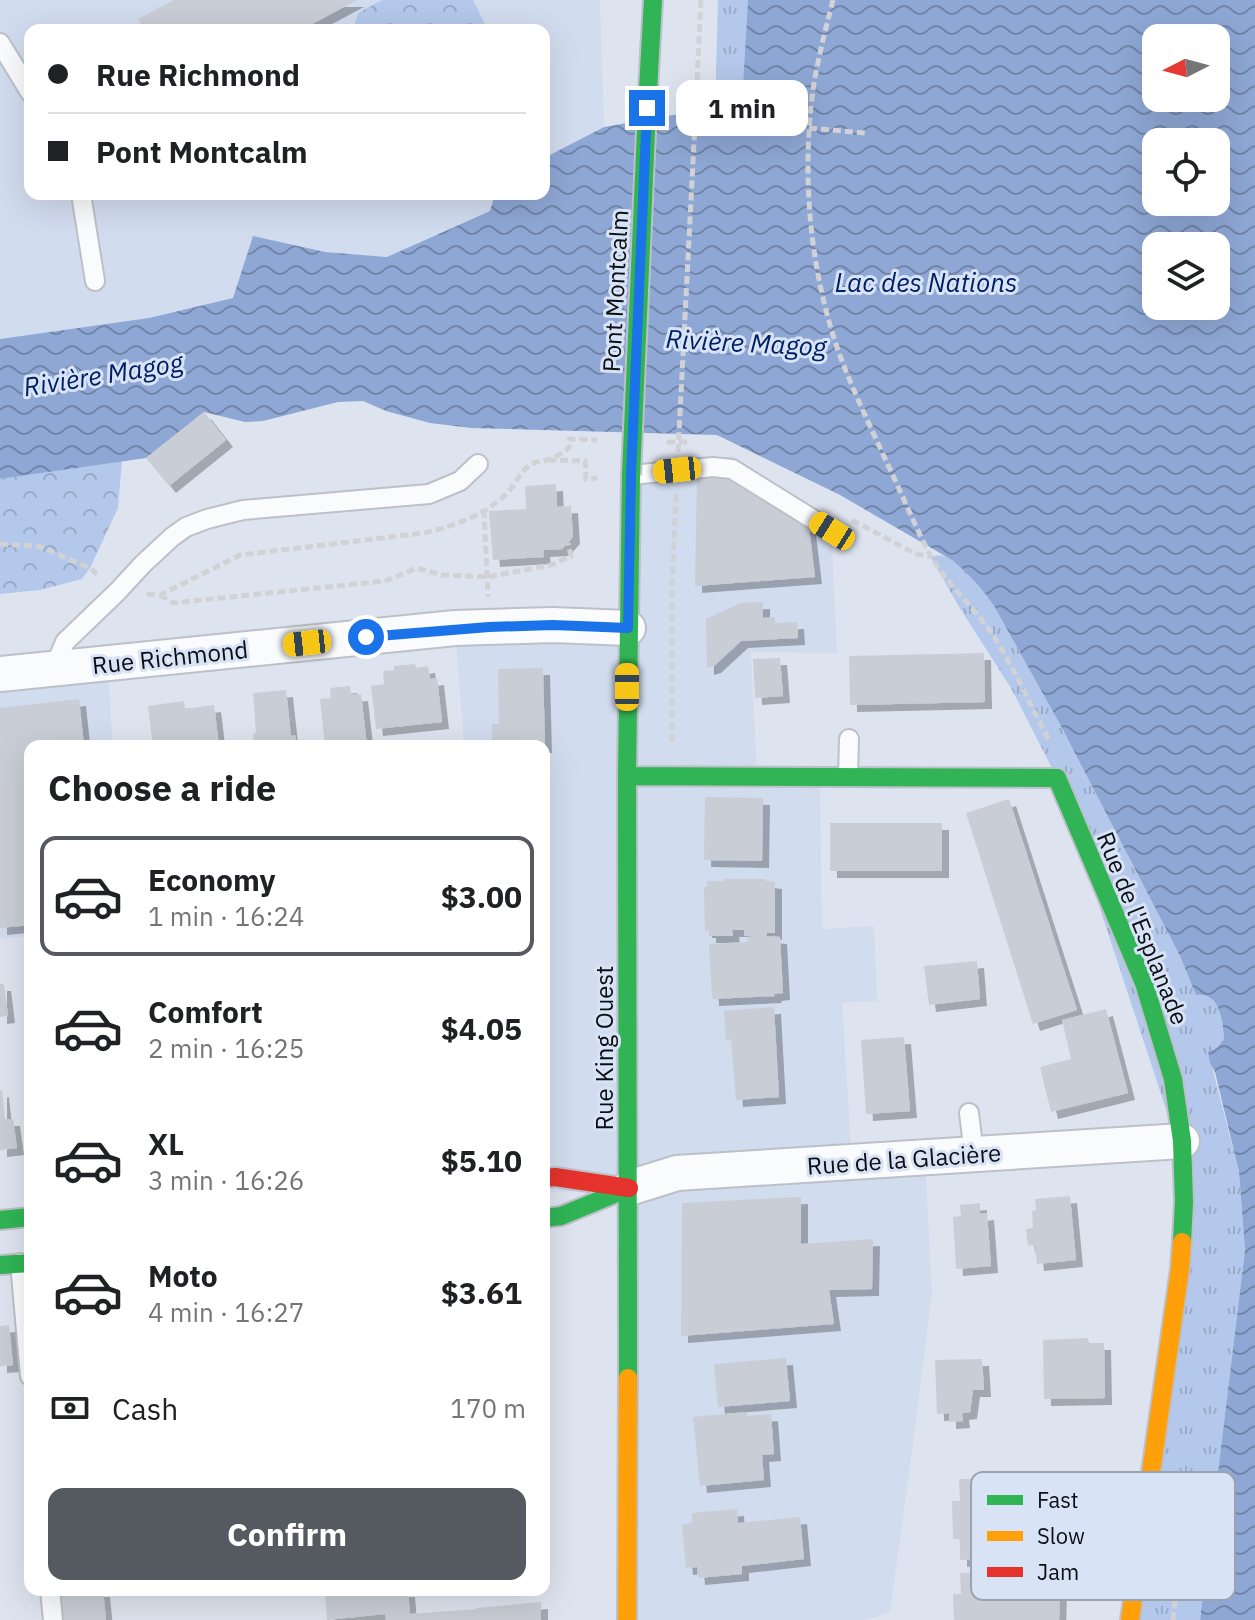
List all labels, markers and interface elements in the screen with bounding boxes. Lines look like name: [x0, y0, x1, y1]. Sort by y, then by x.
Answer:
north arrow: [1142, 24, 1230, 112]
map controls: [1142, 24, 1230, 320]
text: Rue Richmond: [96, 55, 300, 94]
callout: 1 min: [675, 80, 807, 136]
route end: [629, 90, 665, 126]
text: 1 min: [708, 91, 776, 125]
button: locate: [1142, 128, 1230, 216]
text: Pont Montcalm: [96, 132, 308, 171]
street label: Pont Montcalm: [595, 209, 635, 373]
button: layers: [1142, 232, 1230, 320]
water label: Lac des Nations: [835, 265, 1017, 299]
water label: Rivière Magog: [665, 321, 829, 363]
water label: Rivière Magog: [21, 344, 187, 403]
car: [652, 456, 702, 484]
car: [805, 508, 859, 554]
route start: [348, 619, 384, 655]
car: [282, 629, 332, 657]
street label: Rue Richmond: [90, 633, 250, 681]
car: [615, 663, 639, 711]
text: Choose a ride: [48, 764, 276, 811]
street label: Rue de l'Esplanade: [1090, 827, 1196, 1029]
icon: car: [52, 860, 124, 932]
text: Economy: [148, 860, 276, 899]
text: $3.00: [441, 877, 522, 916]
text: 1 min · 16:24: [148, 899, 304, 933]
street label: Rue King Ouest: [588, 966, 620, 1130]
icon: car: [52, 992, 124, 1064]
text: Comfort: [148, 992, 263, 1031]
text: $4.05: [441, 1009, 522, 1048]
text: 2 min · 16:25: [148, 1031, 304, 1065]
icon: car: [52, 1124, 124, 1196]
text: XL: [148, 1124, 184, 1163]
street label: Rue de la Glacière: [806, 1136, 1002, 1182]
text: $5.10: [441, 1141, 522, 1180]
text: 3 min · 16:26: [148, 1163, 304, 1197]
icon: car: [52, 1256, 124, 1328]
text: Moto: [148, 1256, 218, 1295]
text: $3.61: [441, 1273, 522, 1312]
text: 4 min · 16:27: [148, 1295, 304, 1329]
icon: cash: [48, 1386, 92, 1430]
text: Cash: [112, 1389, 178, 1428]
text: 170 m: [450, 1391, 526, 1425]
legend: [971, 1472, 1235, 1600]
text: Fast: [1037, 1485, 1078, 1514]
button: Confirm: [48, 1488, 526, 1580]
text: Slow: [1037, 1521, 1085, 1550]
text: Jam: [1037, 1557, 1079, 1586]

